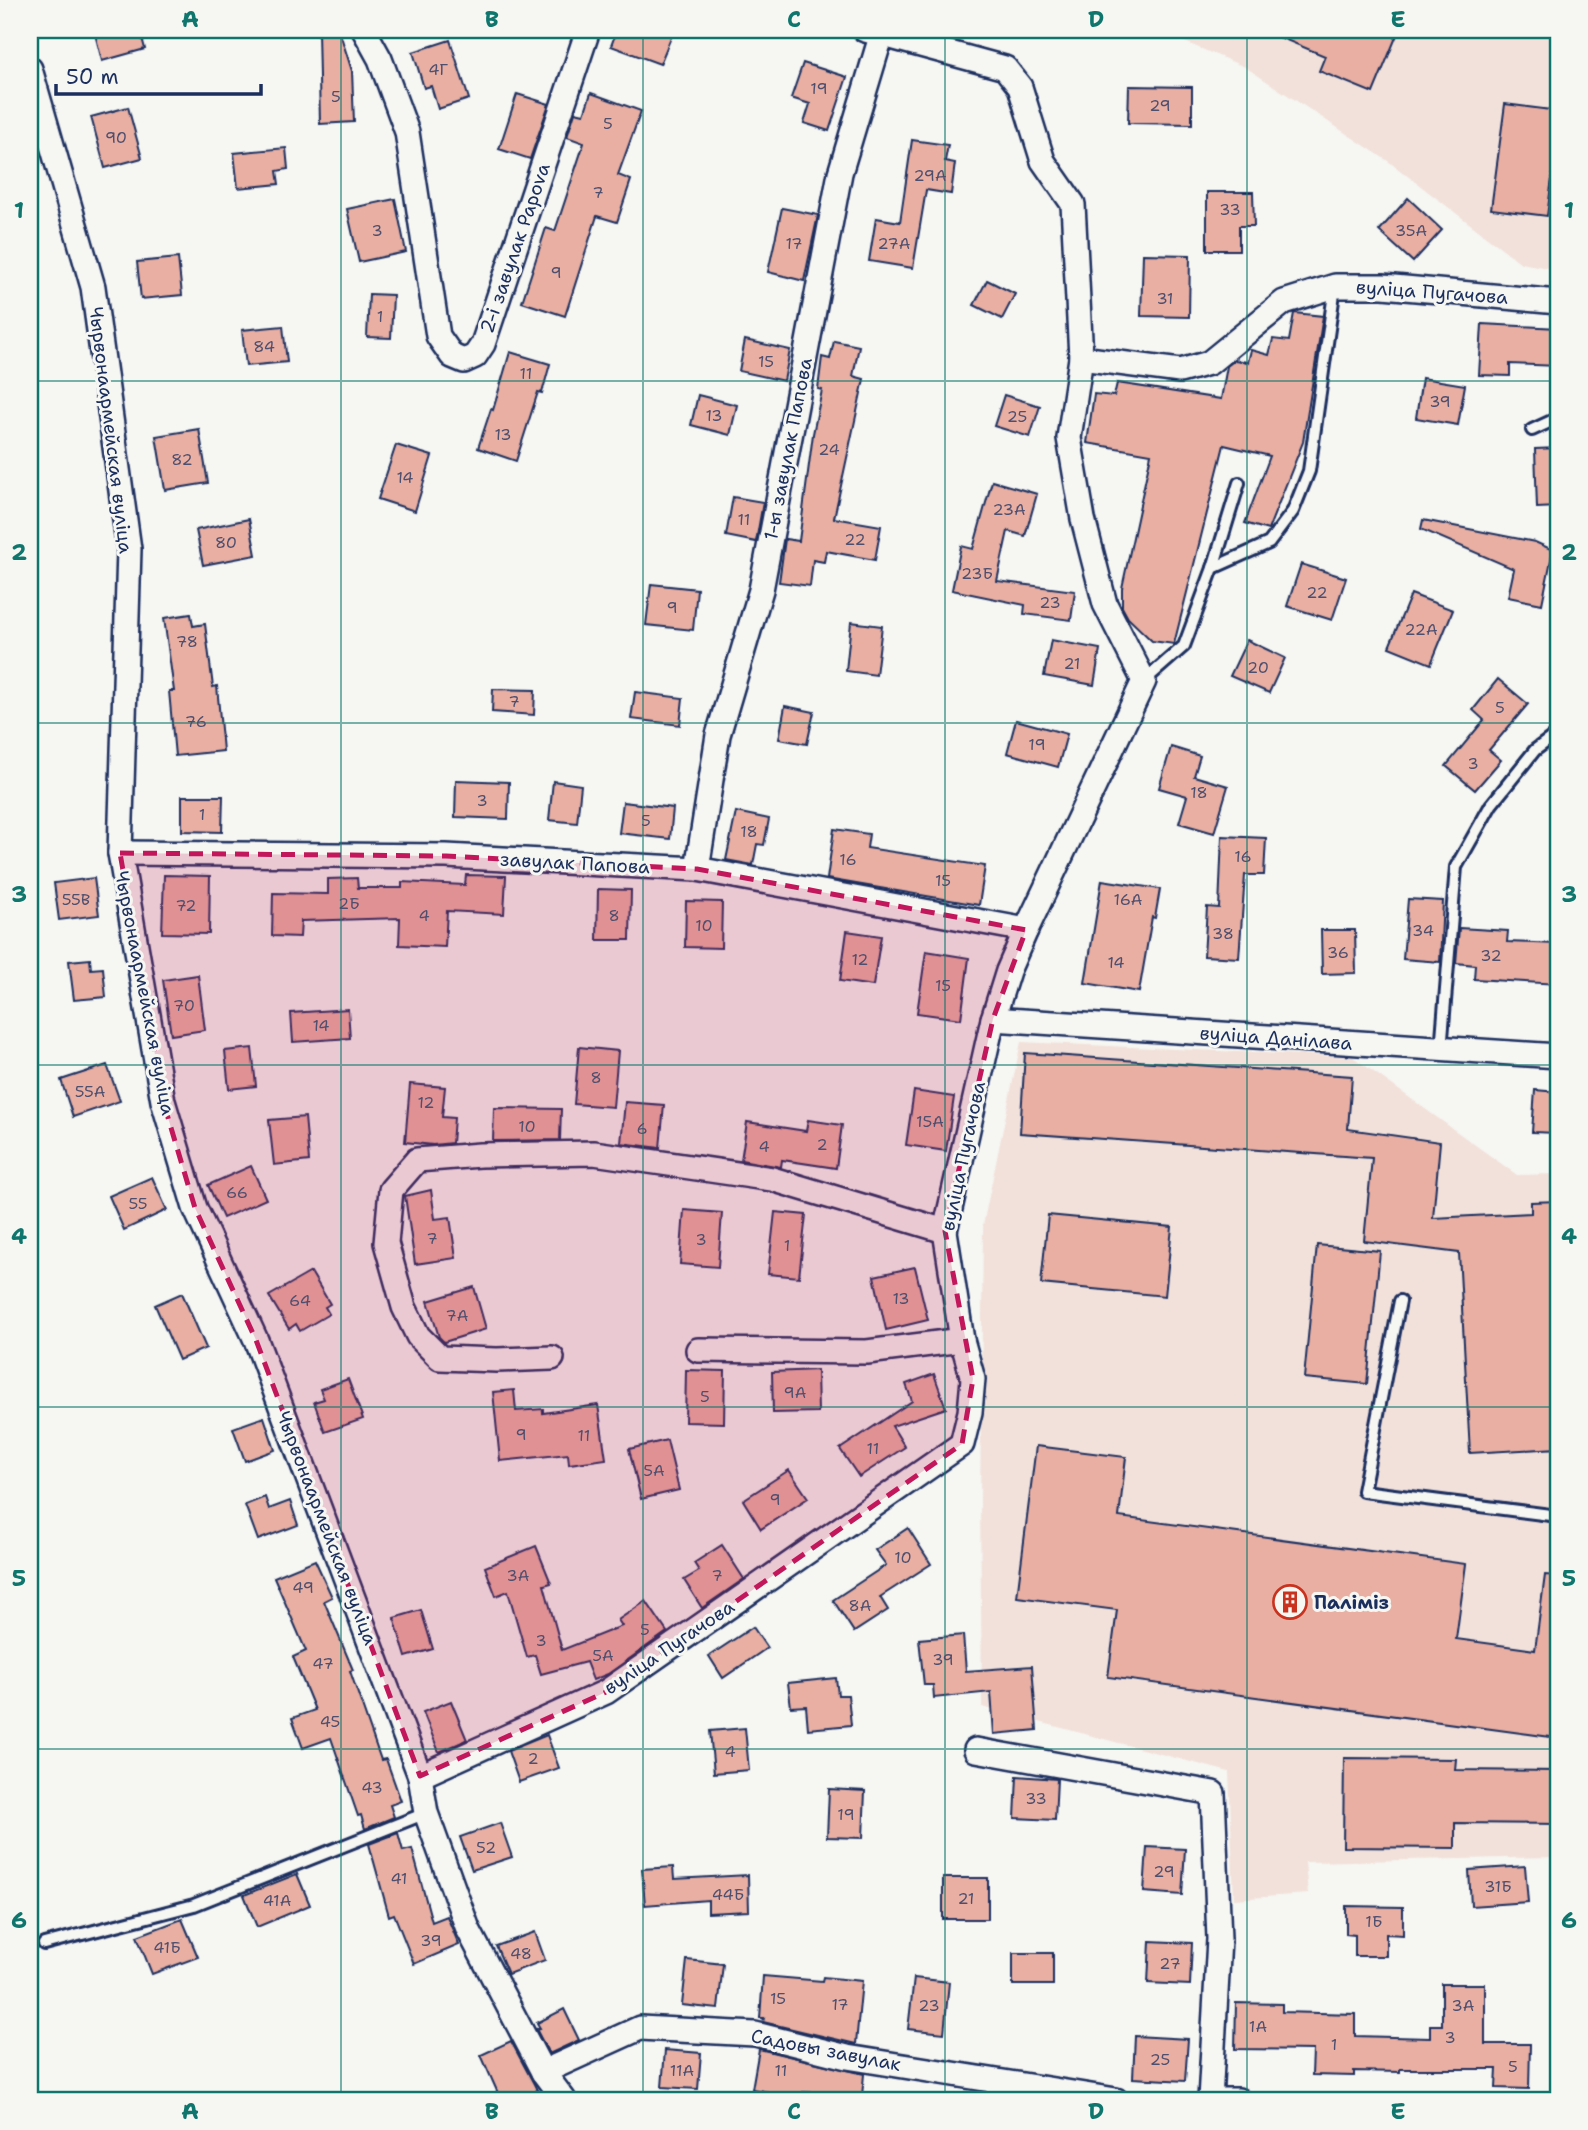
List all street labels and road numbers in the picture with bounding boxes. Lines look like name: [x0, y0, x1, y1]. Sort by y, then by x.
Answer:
street label: 2-і завулак Papova: [474, 159, 556, 336]
street label: вуліца Пугачова: [1355, 274, 1509, 310]
street label: Чырвонаармейская вуліца: [83, 305, 139, 555]
street label: 1-ы завулак Папова: [758, 355, 818, 542]
street label: завулак Папова: [499, 847, 651, 879]
street label: Чырвонаармейская вуліца: [109, 869, 181, 1118]
street label: вуліца Данілава: [1199, 1020, 1353, 1056]
street label: вуліца Пугачова: [935, 1079, 991, 1233]
street label: Чырвонаармейская вуліца: [271, 1408, 383, 1649]
street label: вуліца Пугачова: [599, 1594, 739, 1700]
street label: Садовы завулак: [749, 2023, 903, 2077]

